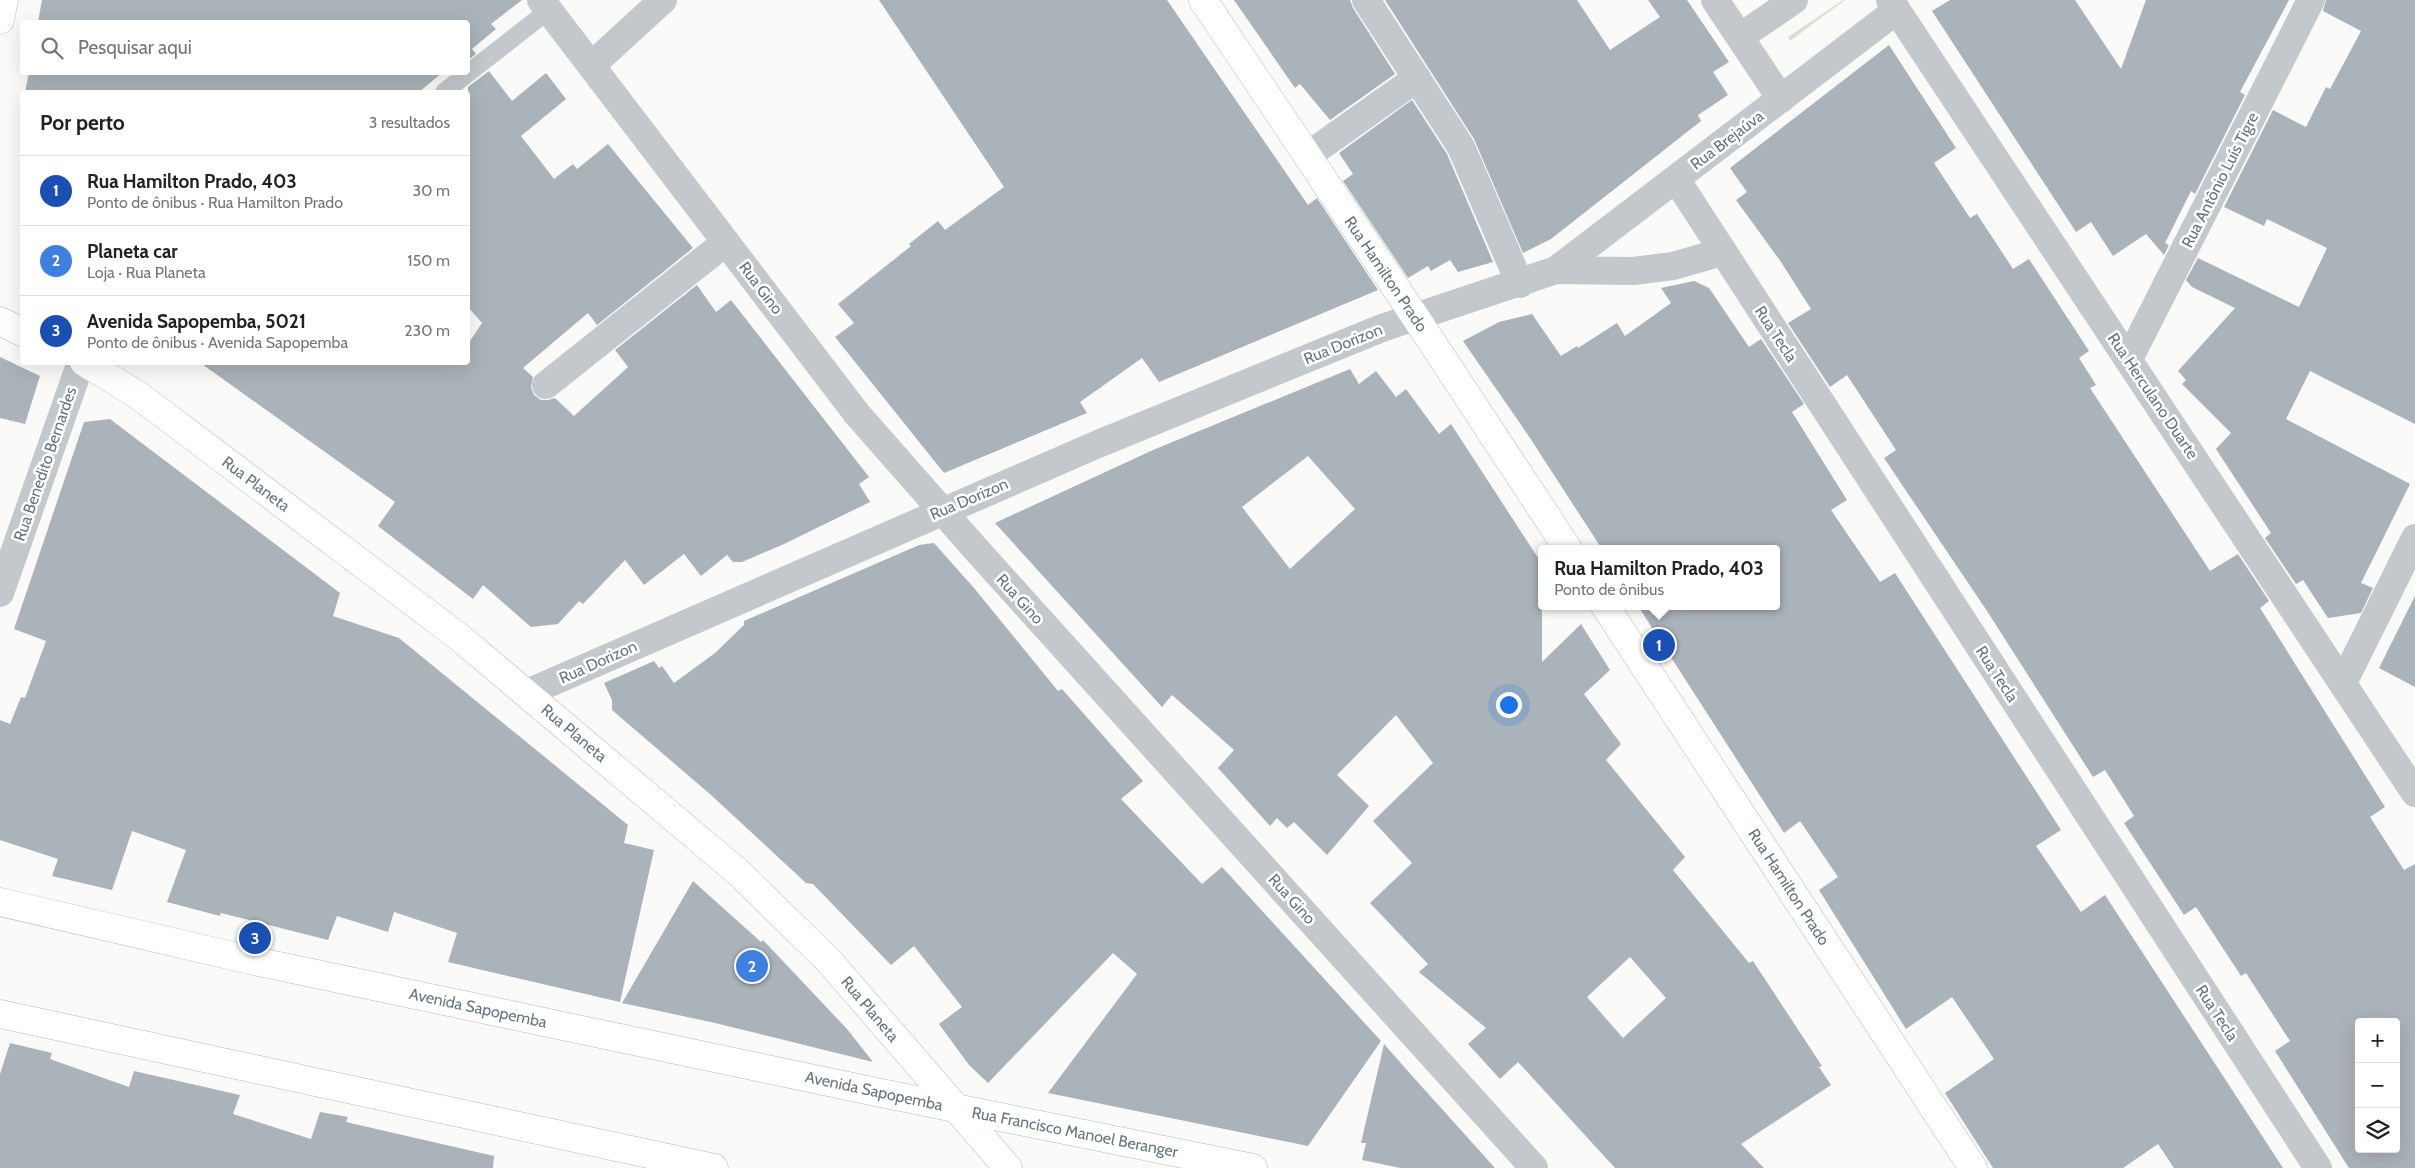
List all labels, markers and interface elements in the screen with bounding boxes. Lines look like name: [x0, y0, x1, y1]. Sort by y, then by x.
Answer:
search box: [20, 20, 470, 75]
icon: search: [38, 34, 66, 62]
text: Pesquisar aqui: [78, 36, 192, 59]
street label: Rua Brejaúva: [1687, 106, 1768, 174]
street label: Rua Antônio Luís Tigre: [2178, 109, 2262, 251]
text: Por perto: [40, 110, 125, 135]
text: 3 resultados: [369, 113, 450, 132]
text: Rua Hamilton Prado, 403: [87, 170, 297, 193]
text: 1: [53, 181, 59, 200]
text: 30 m: [413, 181, 450, 200]
text: Ponto de ônibus · Rua Hamilton Prado: [87, 193, 343, 212]
street label: Rua Hamilton Prado: [1340, 213, 1432, 335]
text: Planeta car: [87, 240, 178, 263]
text: 2: [52, 251, 60, 270]
text: 150 m: [407, 251, 450, 270]
street label: Rua Gino: [735, 258, 787, 318]
text: Loja · Rua Planeta: [87, 263, 206, 282]
street label: Rua Tecla: [1751, 302, 1801, 366]
text: Avenida Sapopemba, 5021: [87, 310, 306, 333]
street label: Rua Dorizon: [1301, 320, 1385, 368]
text: 3: [52, 321, 60, 340]
text: 230 m: [404, 321, 450, 340]
street label: Rua Herculano Duarte: [2104, 329, 2202, 463]
text: Ponto de ônibus · Avenida Sapopemba: [87, 333, 348, 352]
street label: Rua Benedito Bernardes: [10, 384, 80, 544]
street label: Rua Planeta: [218, 452, 294, 516]
street label: Rua Dorizon: [927, 474, 1011, 524]
popup: [1538, 545, 1780, 610]
text: Rua Hamilton Prado, 403: [1554, 557, 1764, 580]
street label: Rua Gino: [993, 570, 1048, 628]
text: Ponto de ônibus: [1554, 580, 1664, 599]
pin: 1: [1643, 626, 1675, 664]
street label: Rua Dorizon: [556, 636, 640, 688]
street label: Rua Tecla: [1972, 642, 2022, 706]
your location: [1496, 692, 1522, 718]
street label: Rua Planeta: [537, 700, 611, 766]
street label: Rua Hamilton Prado: [1744, 825, 1834, 949]
street label: Rua Gino: [1265, 870, 1320, 928]
pin: 3: [239, 919, 271, 957]
pin: 2: [736, 947, 768, 985]
street label: Rua Planeta: [837, 972, 903, 1046]
street label: Rua Tecla: [2192, 981, 2242, 1045]
street label: Avenida Sapopemba: [407, 984, 549, 1032]
map controls: [2355, 1018, 2400, 1153]
button: +: [2355, 1018, 2400, 1063]
button: −: [2355, 1063, 2400, 1108]
street label: Avenida Sapopemba: [803, 1067, 945, 1115]
street label: Rua Francisco Manoel Beranger: [970, 1103, 1181, 1161]
button: layers: [2355, 1108, 2400, 1153]

